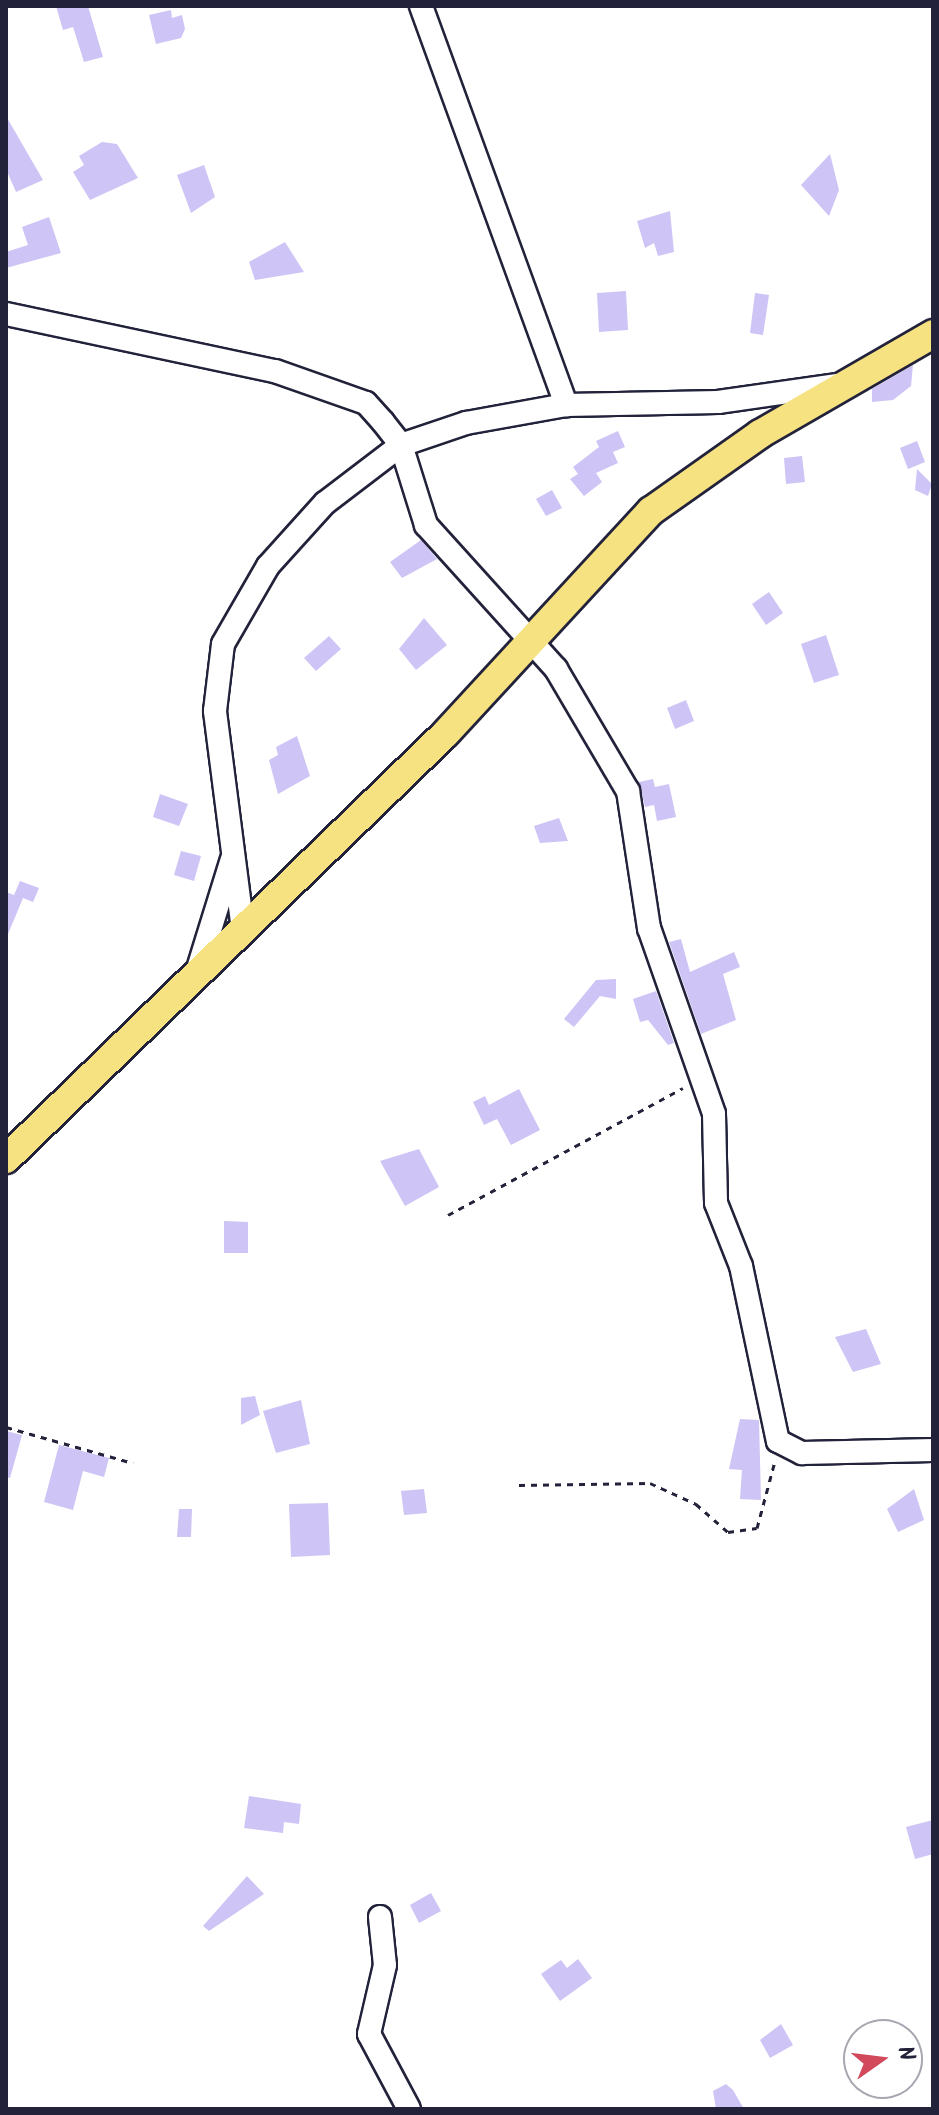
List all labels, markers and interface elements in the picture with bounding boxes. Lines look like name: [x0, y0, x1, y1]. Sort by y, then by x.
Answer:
north arrow: [843, 2019, 923, 2099]
text: N: [886, 2043, 923, 2065]

